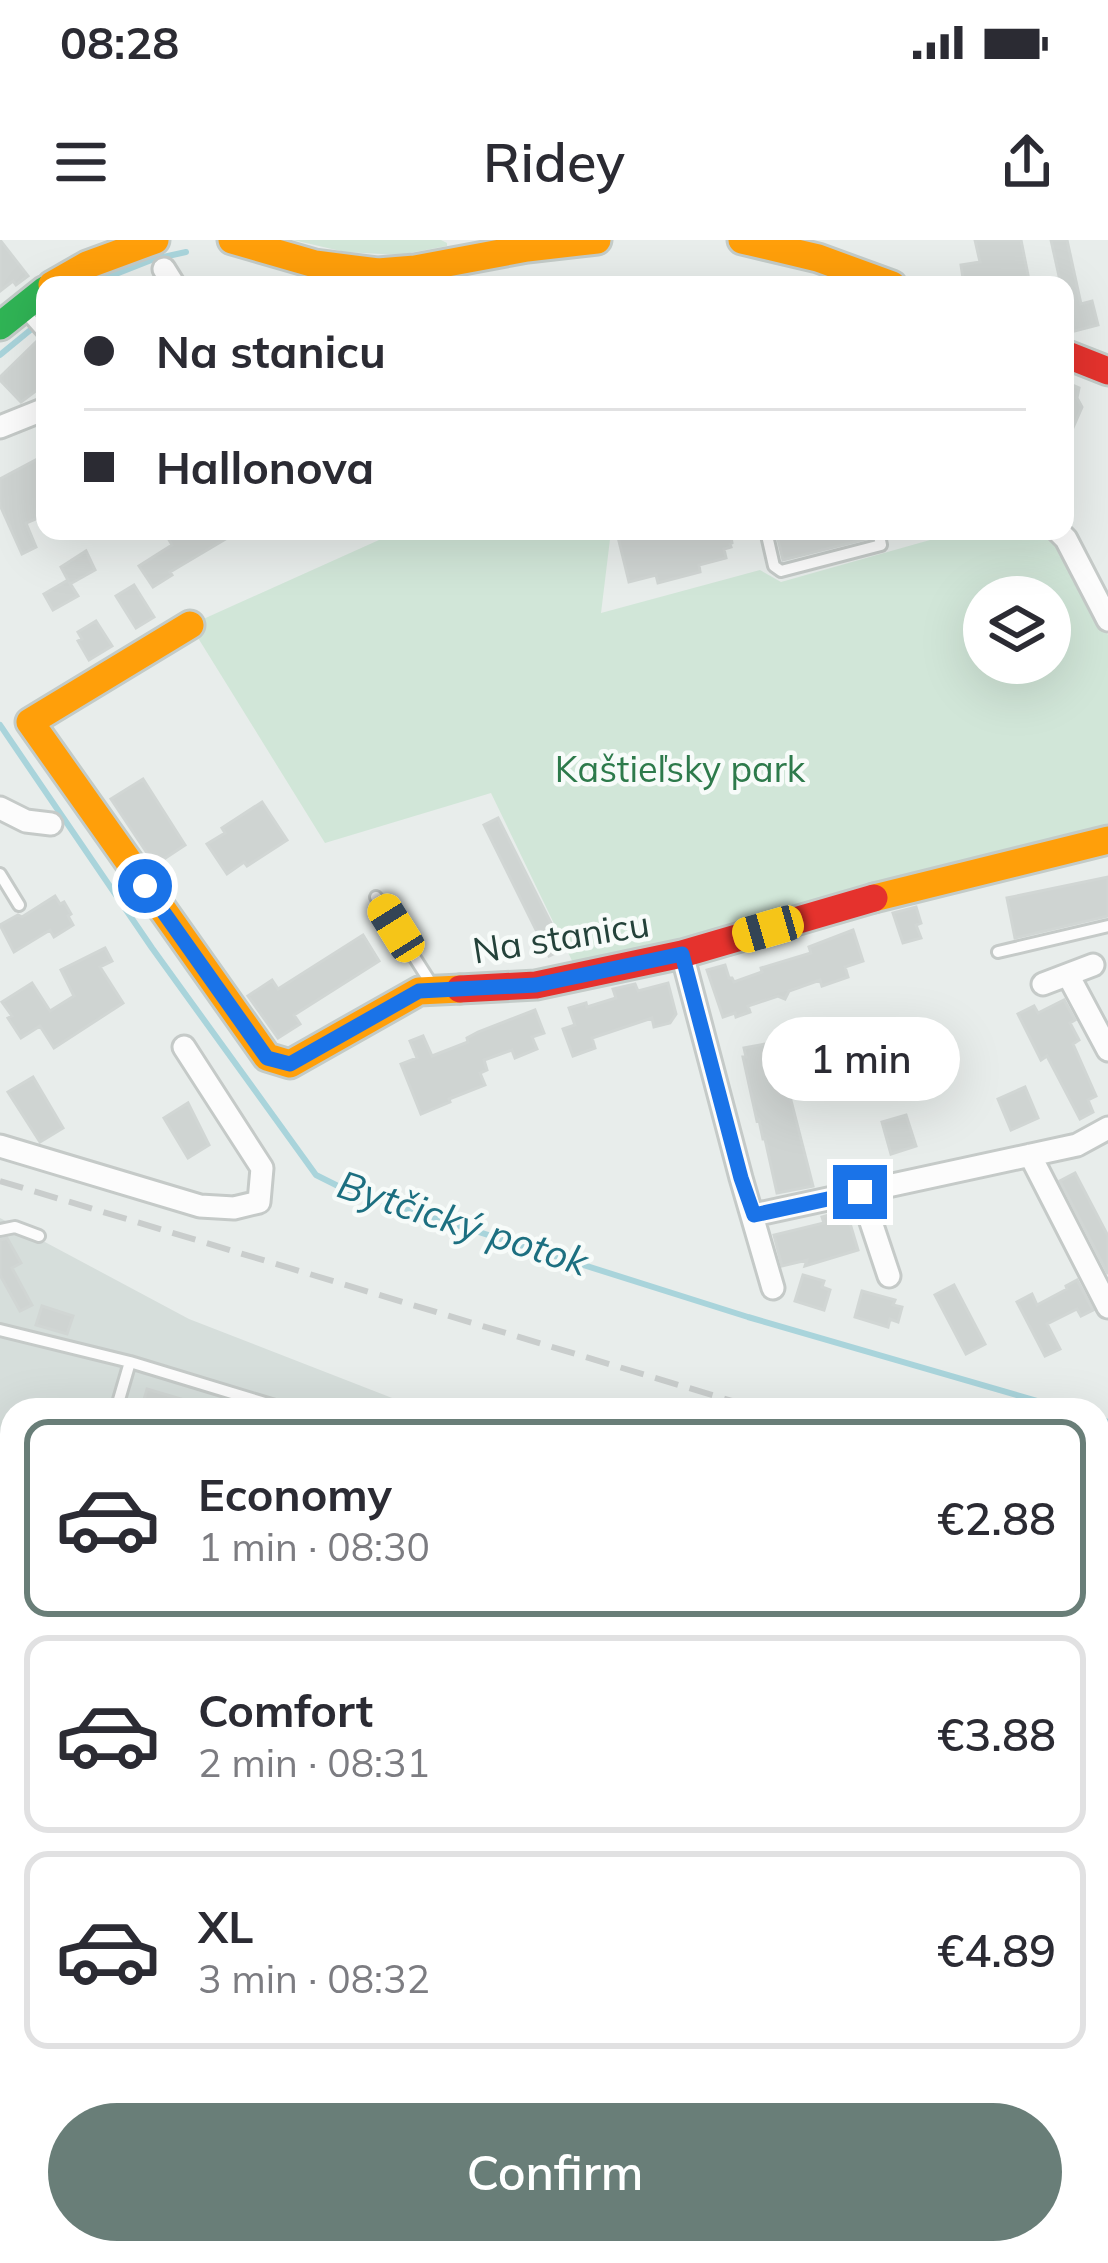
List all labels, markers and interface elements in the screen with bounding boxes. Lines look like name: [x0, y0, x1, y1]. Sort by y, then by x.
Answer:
text: 08:28: [60, 14, 179, 70]
text: Ridey: [483, 128, 625, 196]
icon: menu: [48, 129, 114, 195]
icon: share: [994, 129, 1060, 195]
text: Na stanicu: [156, 323, 386, 379]
text: Hallonova: [156, 439, 374, 495]
map controls: [963, 576, 1071, 684]
button: layers: [963, 576, 1071, 684]
park label: Kaštieľsky park: [555, 746, 806, 791]
route start: [118, 859, 172, 913]
car: [362, 888, 430, 968]
street label: Na stanicu: [469, 900, 652, 973]
car: [728, 902, 808, 956]
callout: 1 min: [761, 1018, 959, 1102]
text: 1 min: [810, 1034, 912, 1083]
water label: Bytčický potok: [332, 1159, 595, 1286]
route end: [833, 1165, 887, 1219]
icon: car: [54, 1464, 162, 1572]
text: Economy: [198, 1466, 392, 1522]
text: €2.88: [937, 1490, 1056, 1546]
text: 1 min · 08:30: [198, 1522, 430, 1571]
icon: car: [54, 1680, 162, 1788]
text: Comfort: [198, 1682, 373, 1738]
text: €3.88: [937, 1706, 1056, 1762]
text: 2 min · 08:31: [198, 1738, 430, 1787]
icon: car: [54, 1896, 162, 2004]
text: XL: [198, 1898, 253, 1954]
text: €4.89: [937, 1922, 1056, 1978]
text: 3 min · 08:32: [198, 1954, 430, 2003]
button: Confirm: [48, 2103, 1062, 2241]

